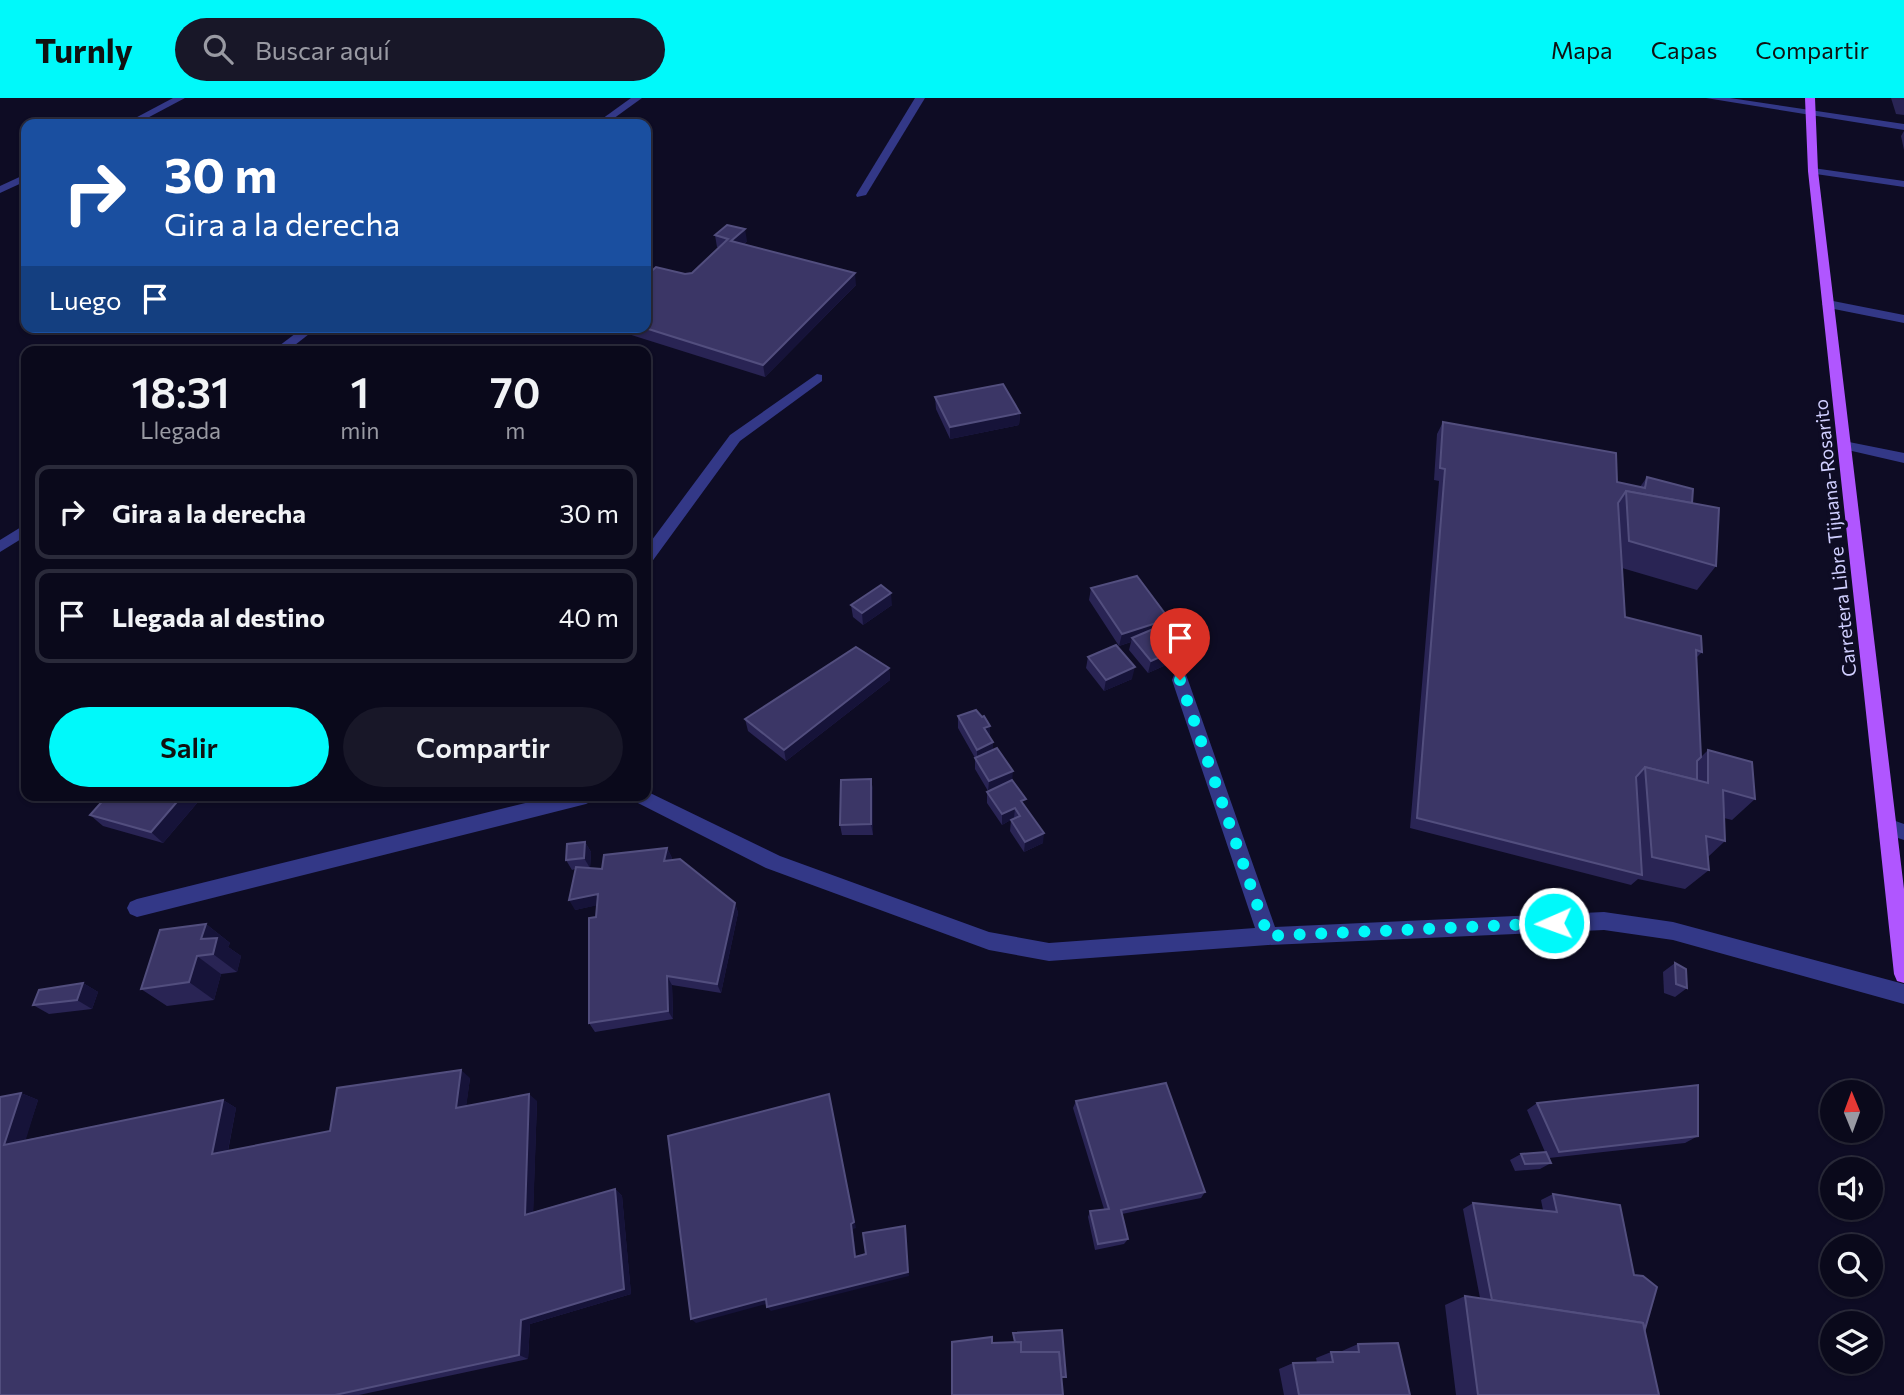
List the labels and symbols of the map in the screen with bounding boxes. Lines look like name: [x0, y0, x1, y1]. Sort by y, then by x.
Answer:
street label: Carretera Libre Tijuana-Rosarito: [1808, 398, 1861, 678]
pin: [1150, 608, 1210, 680]
position arrow: [1517, 886, 1591, 960]
north arrow: [1820, 1080, 1883, 1143]

